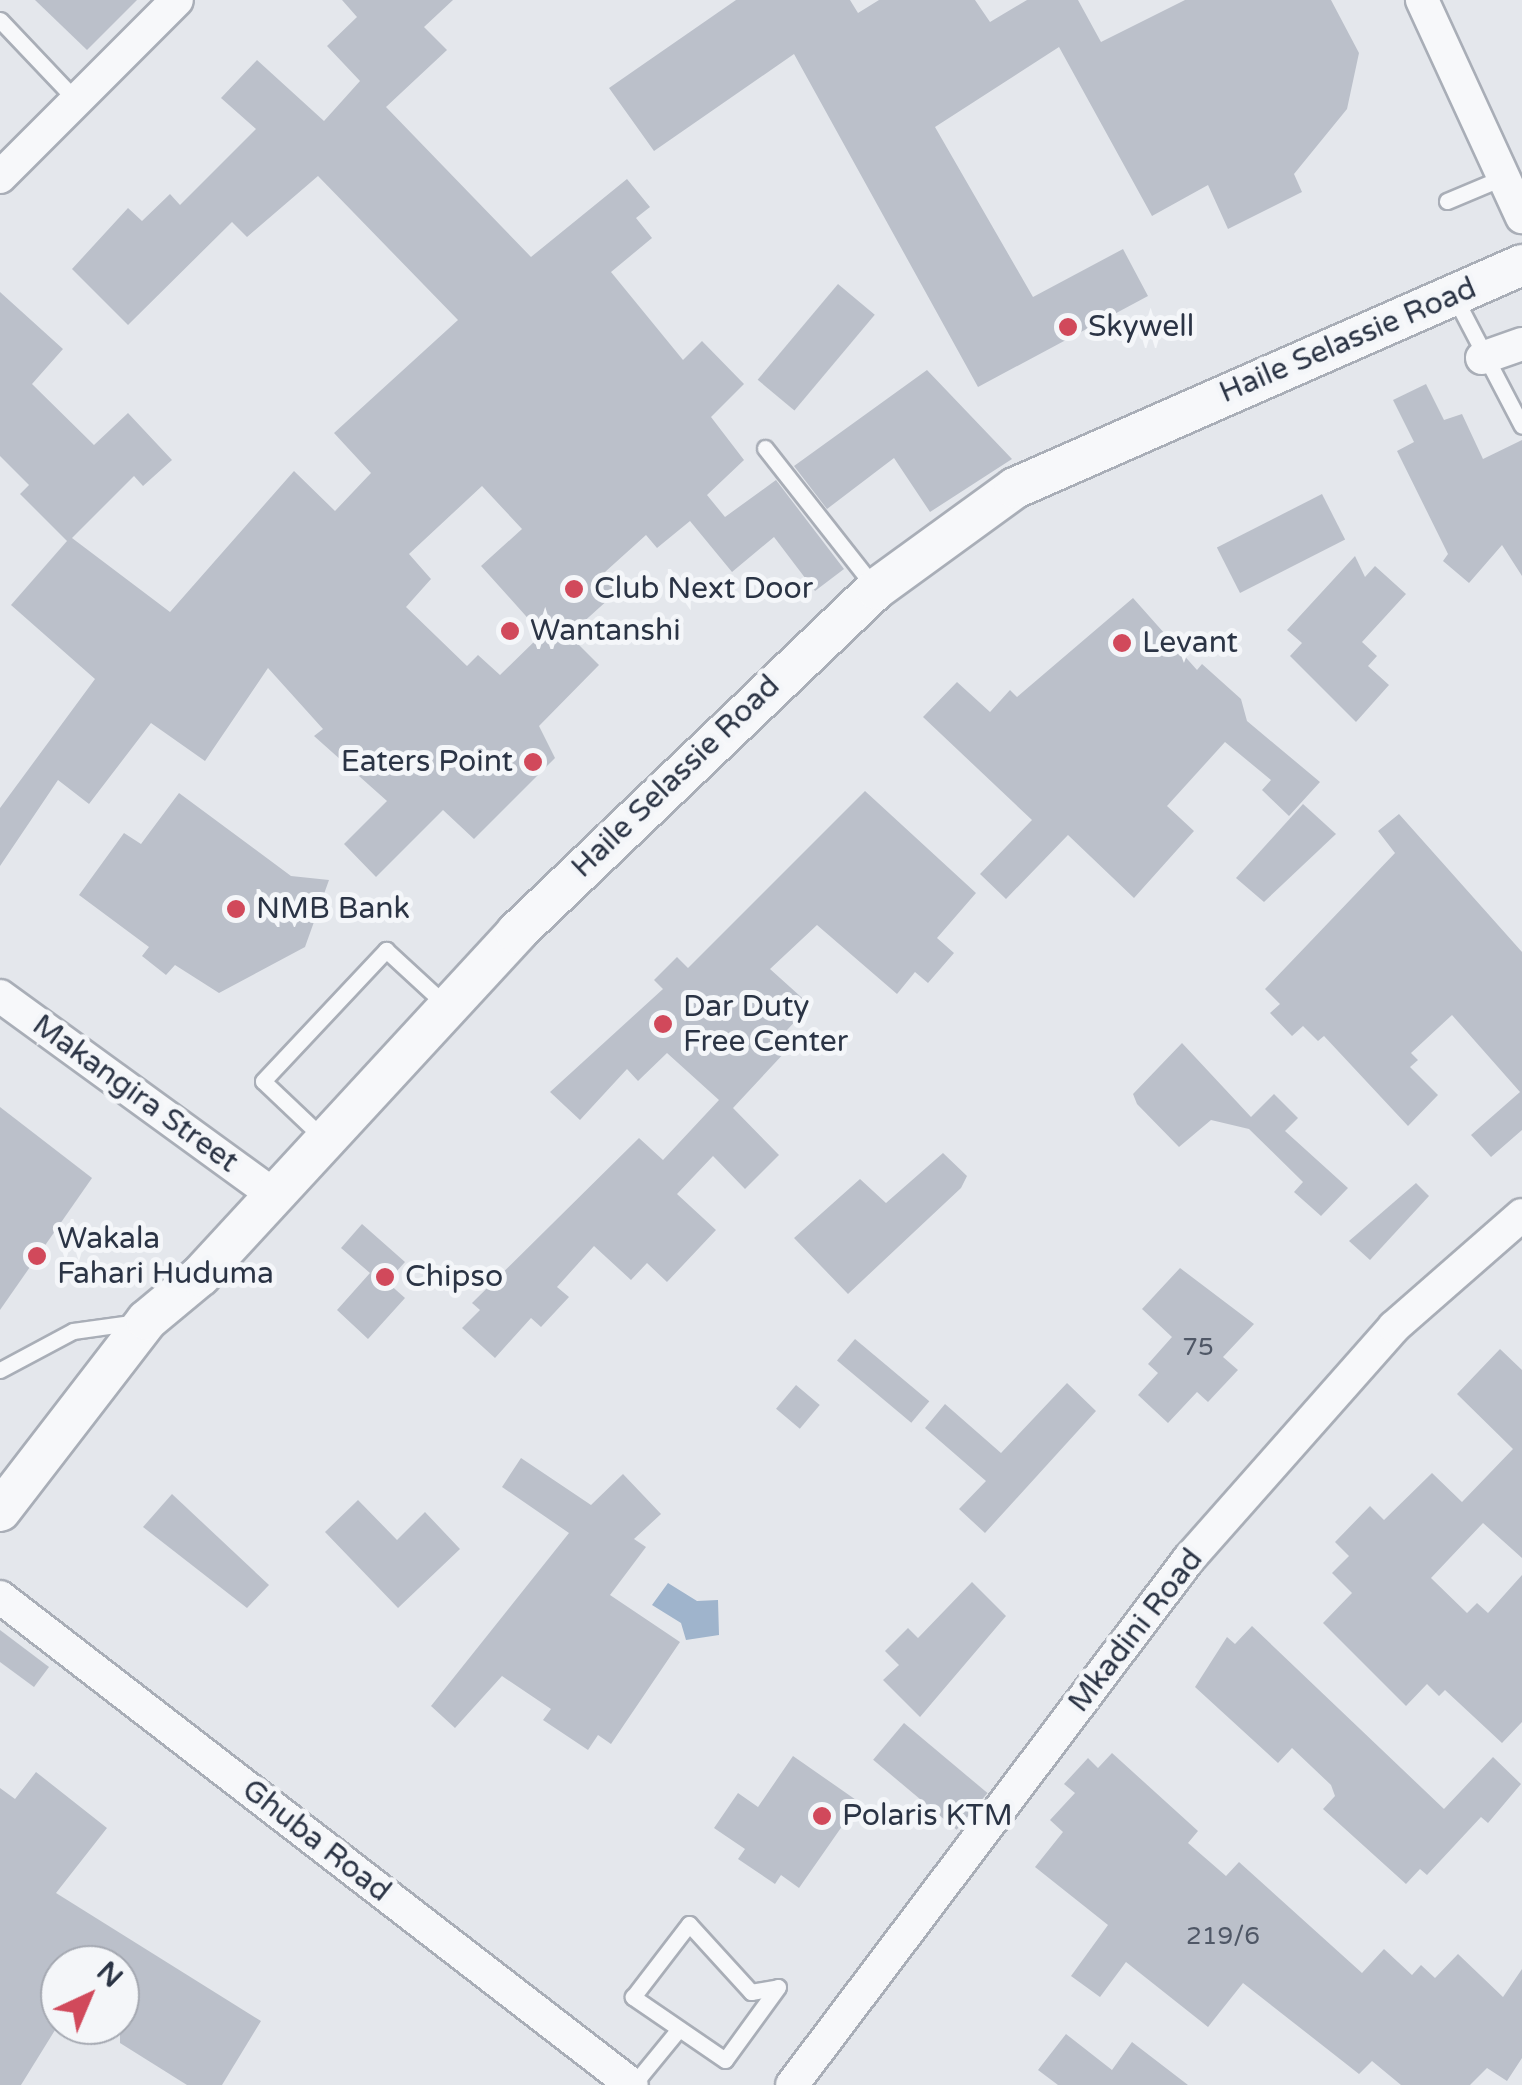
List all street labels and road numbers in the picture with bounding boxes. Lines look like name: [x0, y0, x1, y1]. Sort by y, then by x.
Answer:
street label: Haile Selassie Road: [1214, 271, 1482, 411]
street label: Haile Selassie Road: [564, 668, 788, 886]
street label: Makangira Street: [25, 1007, 245, 1181]
street label: Mkadini Road: [1061, 1542, 1211, 1720]
street label: Ghuba Road: [235, 1772, 397, 1910]

